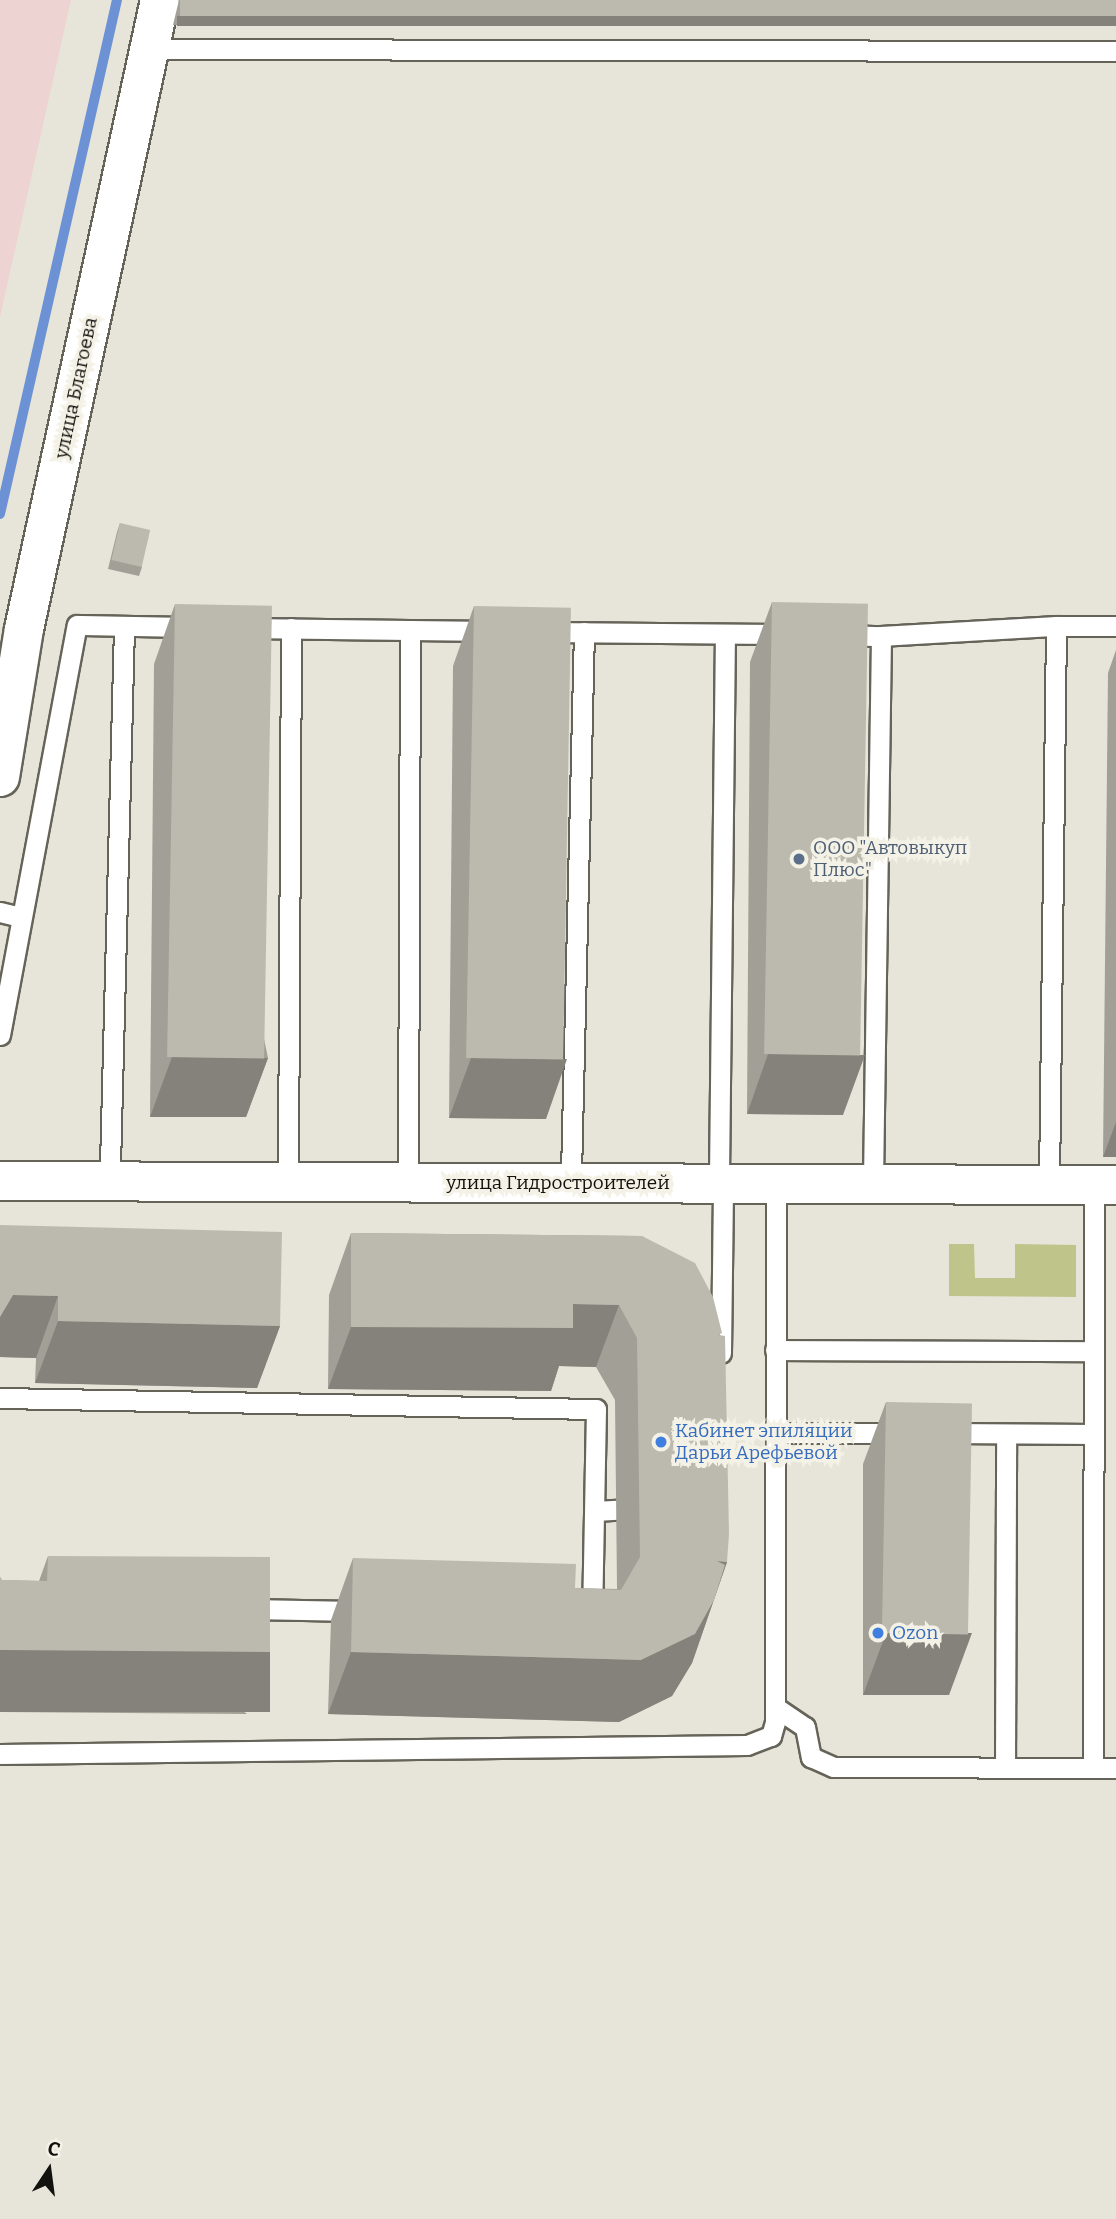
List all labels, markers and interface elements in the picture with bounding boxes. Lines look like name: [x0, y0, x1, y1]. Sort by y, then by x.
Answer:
street label: улица Благоева: [50, 315, 102, 461]
place label: ООО "Автовыкуп Плюс": [813, 837, 967, 881]
marker: ООО "Автовыкуп Плюс": [791, 851, 807, 867]
street label: улица Гидростроителей: [446, 1172, 670, 1194]
place label: Кабинет эпиляции Дарьи Арефьевой: [675, 1420, 853, 1464]
marker: Кабинет эпиляции Дарьи Арефьевой: [653, 1434, 669, 1450]
place label: Ozon: [892, 1622, 938, 1644]
marker: Ozon: [870, 1625, 886, 1641]
north arrow: [14, 2135, 84, 2205]
text: С: [45, 2136, 62, 2162]

